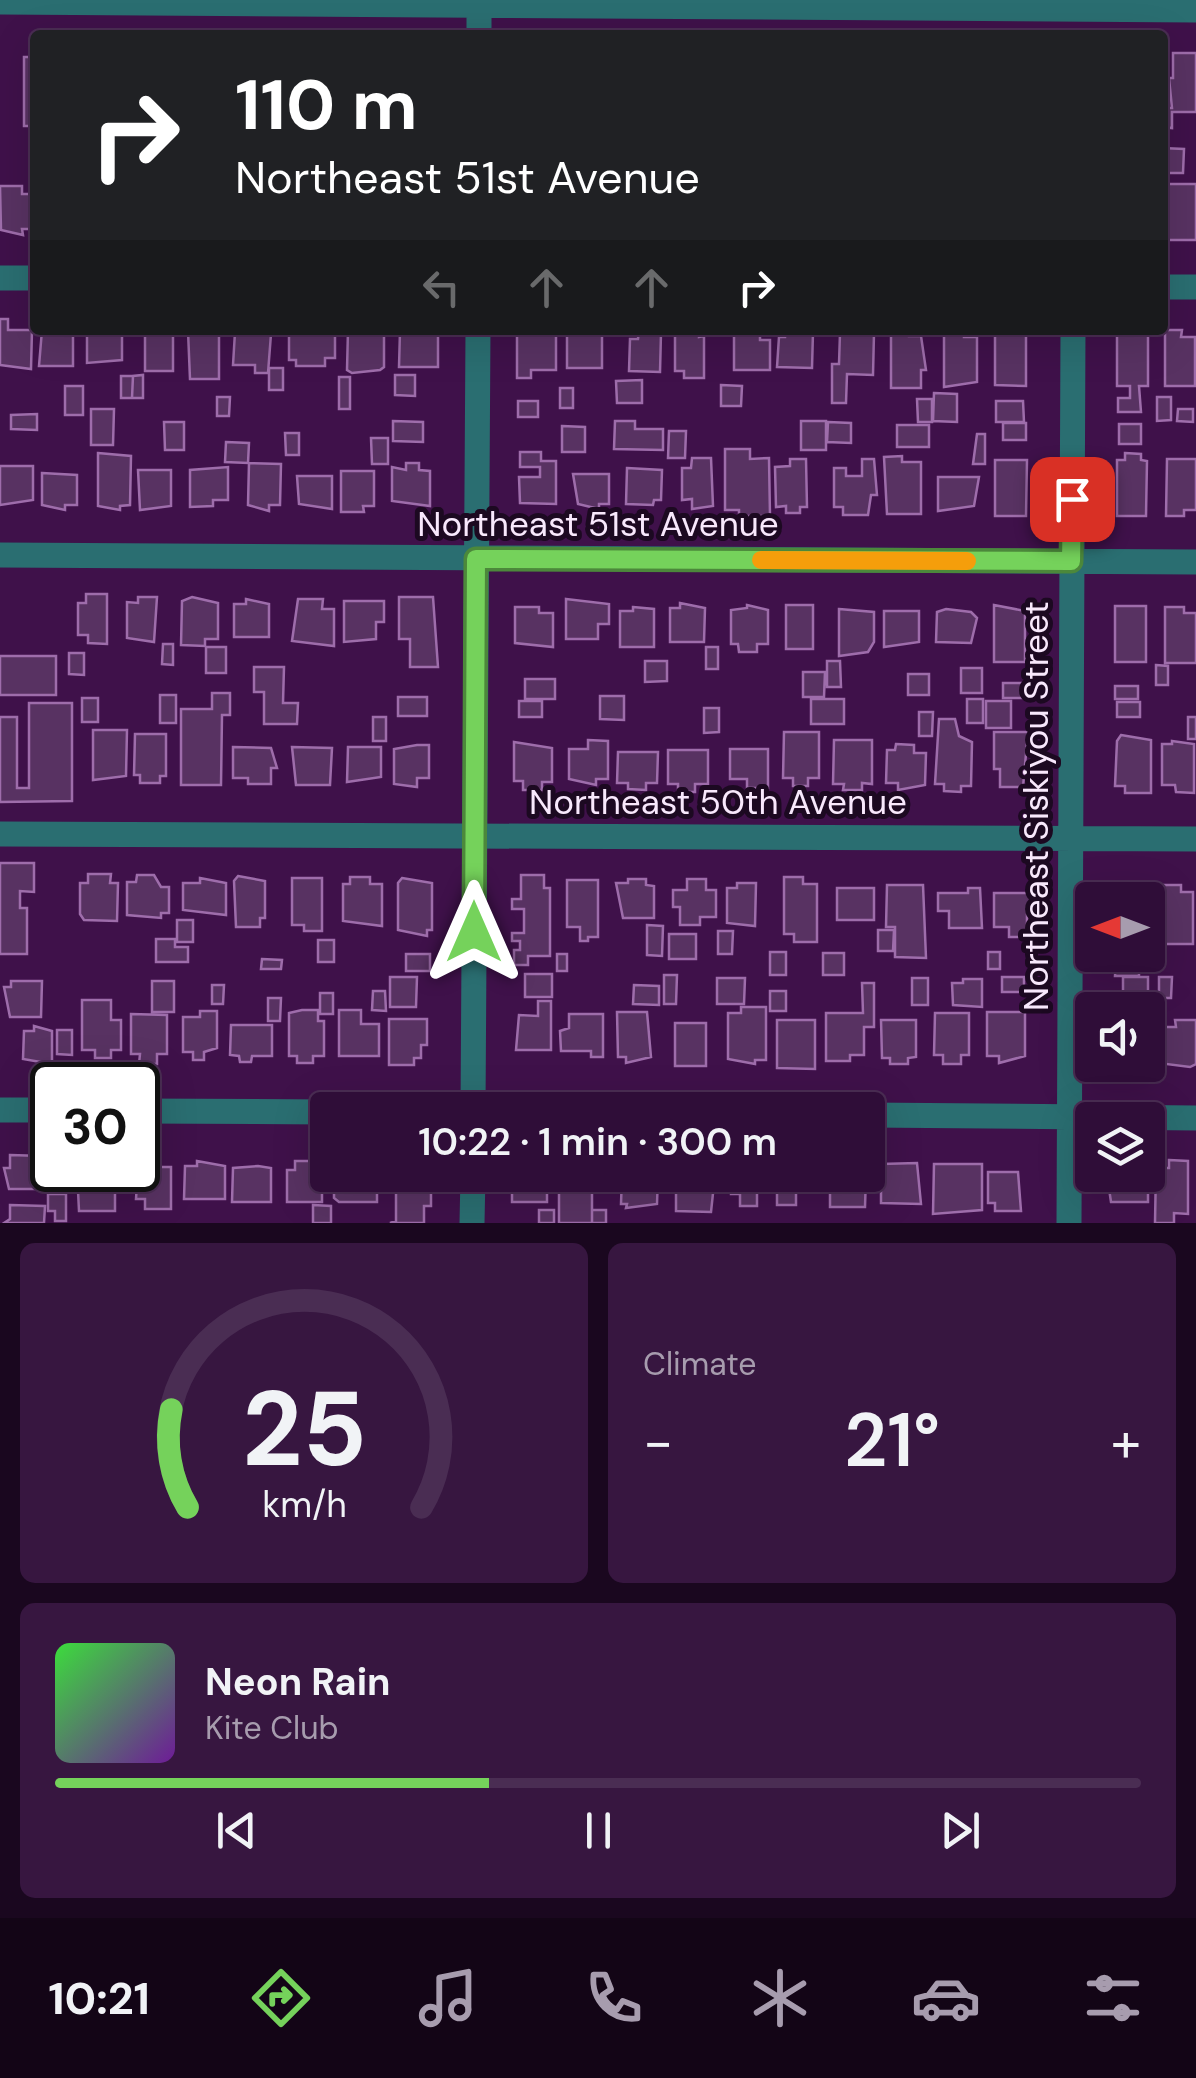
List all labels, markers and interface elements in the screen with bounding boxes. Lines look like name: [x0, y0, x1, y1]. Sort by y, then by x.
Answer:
text: 110 m: [235, 60, 418, 151]
icon: right: [70, 70, 200, 200]
text: Northeast 51st Avenue: [235, 148, 700, 207]
icon: left: [414, 260, 469, 315]
icon: ahead: [519, 260, 574, 315]
icon: ahead: [624, 260, 679, 315]
icon: right: [729, 260, 784, 315]
pin: [1030, 457, 1115, 542]
icon: arrive: [1045, 472, 1100, 527]
street label: Northeast 51st Avenue: [417, 501, 779, 547]
street label: Northeast Siskiyou Street: [1013, 601, 1059, 1011]
street label: Northeast 50th Avenue: [529, 779, 907, 825]
position arrow: [422, 880, 526, 984]
north arrow: [1075, 882, 1165, 972]
map controls: [1075, 882, 1165, 1192]
button: sound: [1075, 992, 1165, 1082]
speed limit sign: 30: [30, 1062, 160, 1192]
button: layers: [1075, 1102, 1165, 1192]
text: 10:22 · 1 min · 300 m: [418, 1117, 777, 1167]
text: Climate: [643, 1343, 757, 1385]
text: 25: [242, 1362, 366, 1497]
text: 21°: [844, 1392, 940, 1489]
text: −: [643, 1406, 673, 1478]
text: +: [1111, 1406, 1141, 1478]
text: km/h: [262, 1482, 346, 1528]
text: Neon Rain: [205, 1657, 390, 1707]
text: Kite Club: [205, 1707, 339, 1749]
icon: previous: [209, 1803, 264, 1858]
icon: pause: [571, 1803, 626, 1858]
icon: next: [933, 1803, 988, 1858]
icon: directions: [246, 1963, 316, 2033]
icon: music: [413, 1963, 483, 2033]
icon: phone: [579, 1963, 649, 2033]
icon: climate: [745, 1963, 815, 2033]
icon: car: [911, 1963, 981, 2033]
icon: filters: [1078, 1963, 1148, 2033]
text: 10:21: [48, 1969, 150, 2028]

